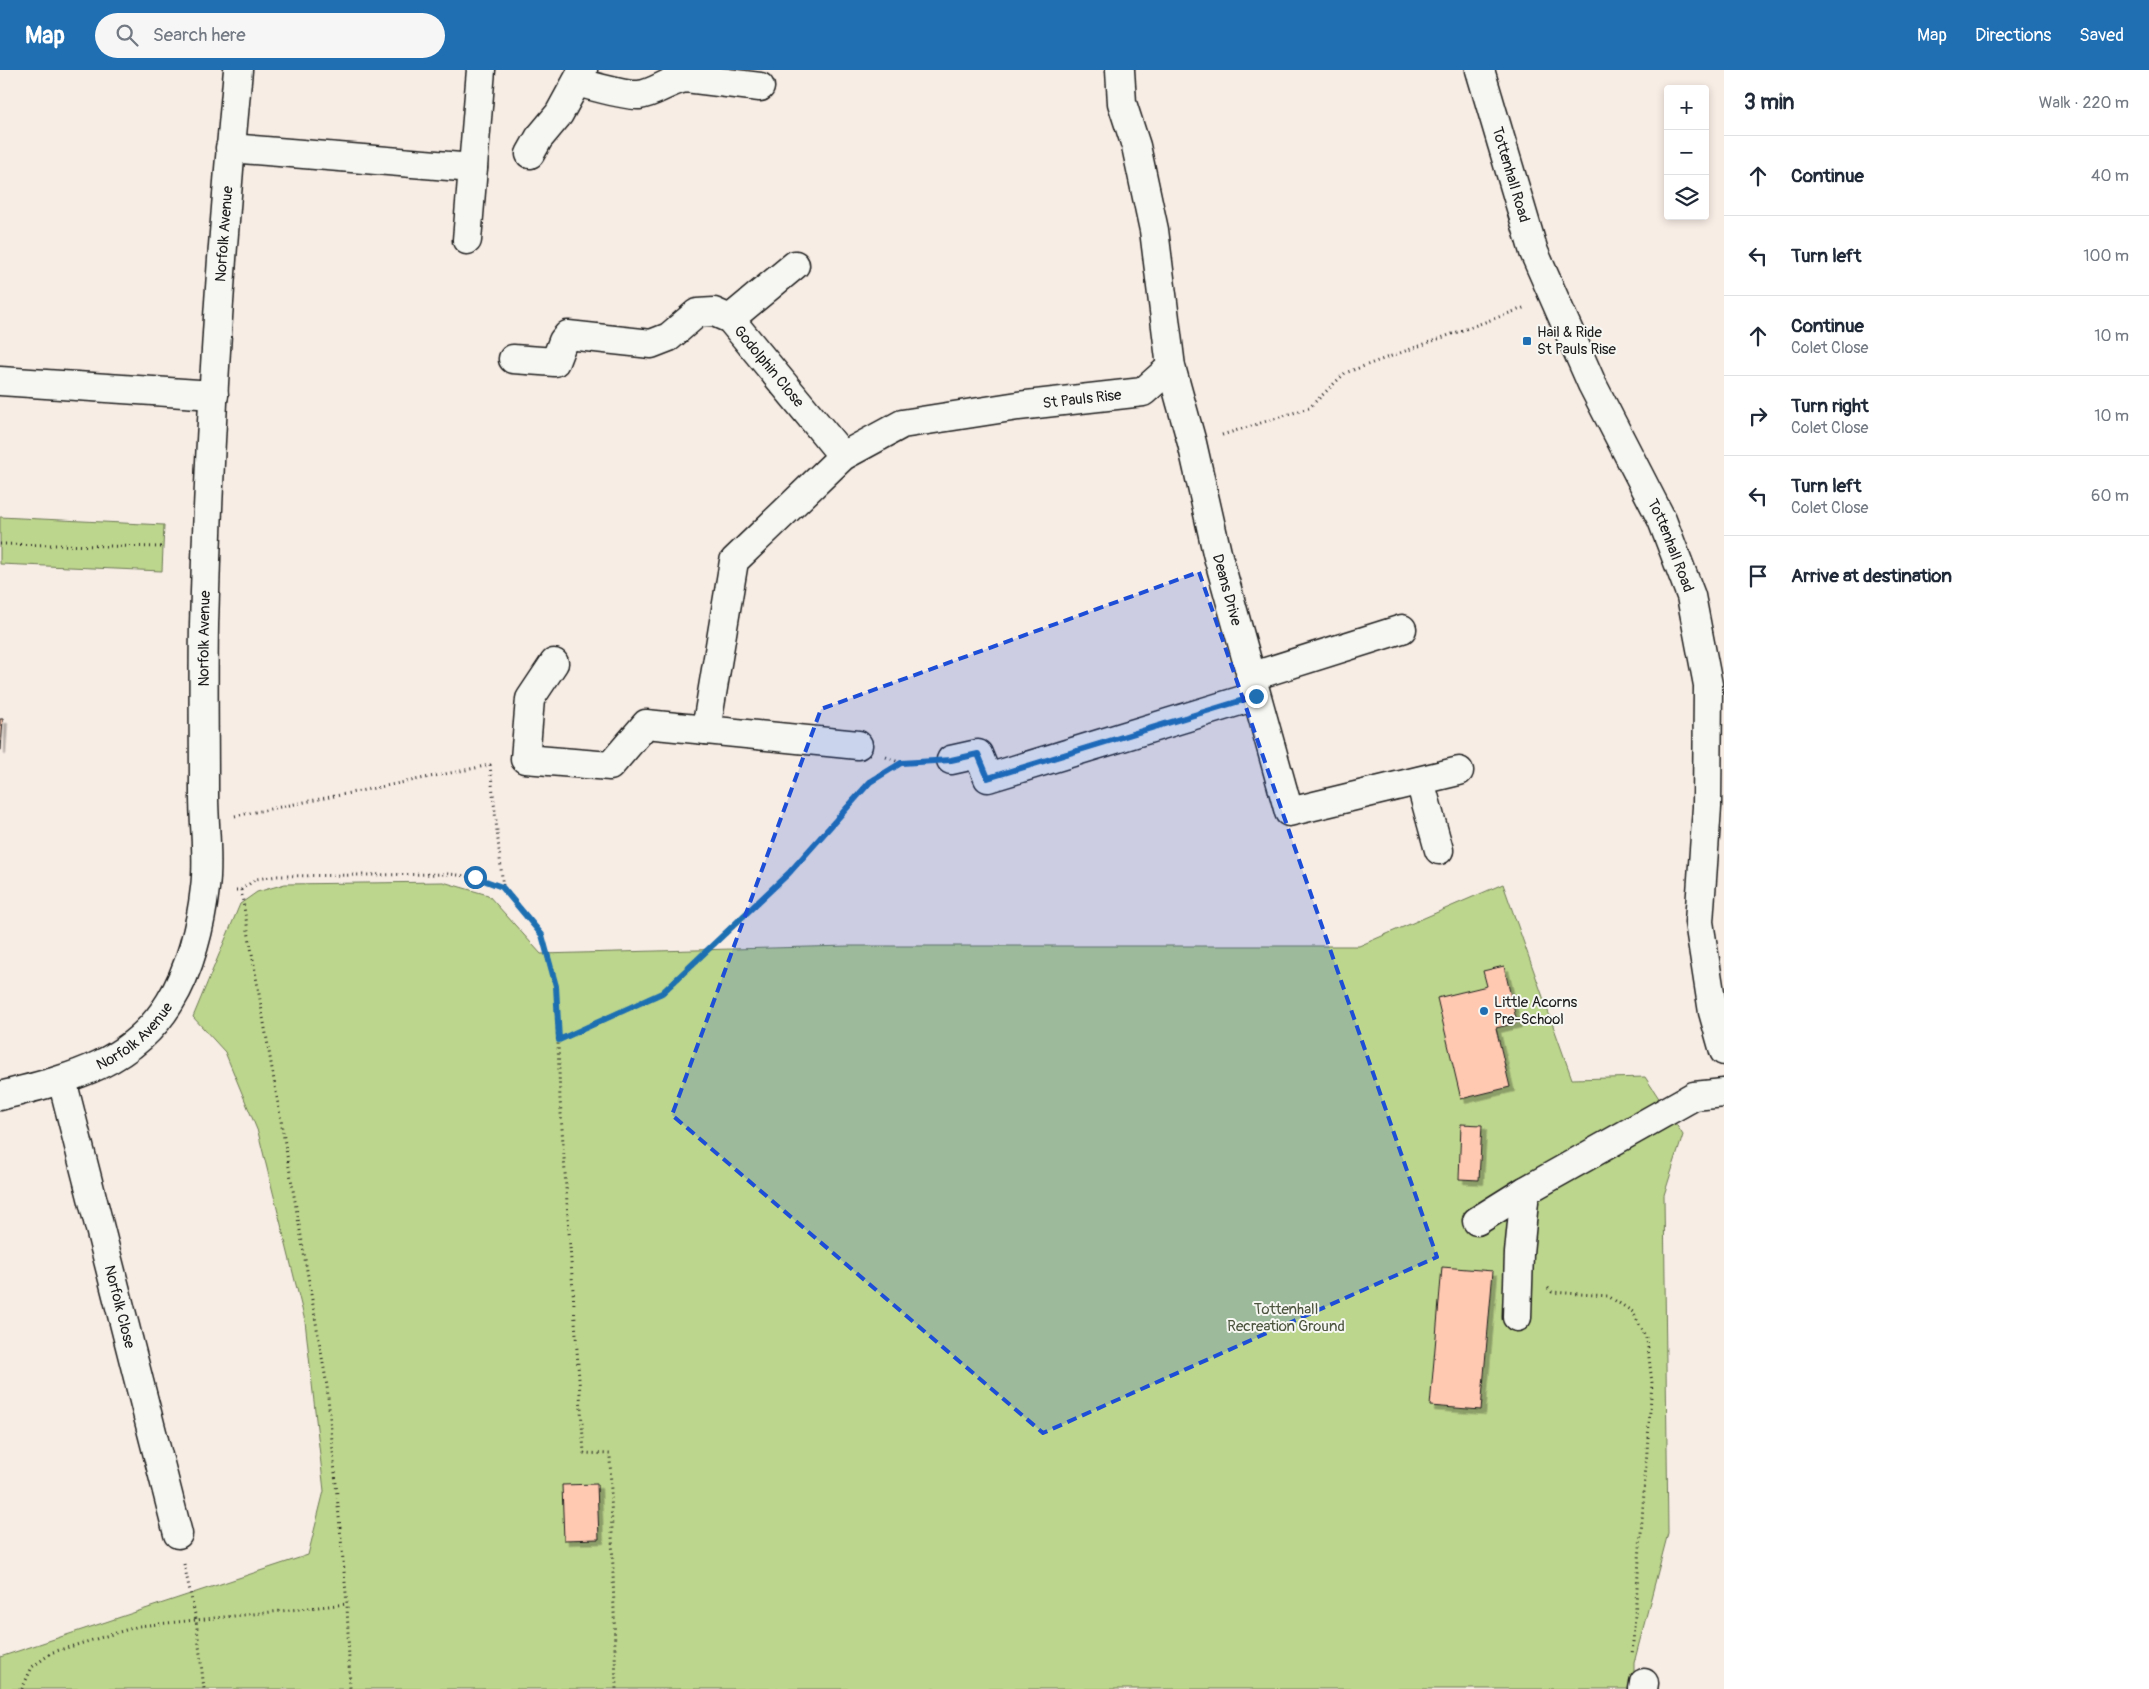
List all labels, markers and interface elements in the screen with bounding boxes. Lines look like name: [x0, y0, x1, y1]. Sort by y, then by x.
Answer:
search box: [95, 13, 445, 58]
text: Map: [25, 21, 65, 50]
icon: search: [113, 21, 141, 49]
text: Search here: [153, 23, 246, 47]
text: Map: [1917, 24, 1947, 47]
text: Directions: [1975, 24, 2051, 47]
text: Saved: [2079, 24, 2124, 47]
map controls: [1664, 85, 1709, 220]
button: +: [1664, 85, 1709, 130]
text: 3 min: [1744, 89, 1794, 116]
text: Walk · 220 m: [2039, 93, 2129, 113]
street label: Tottenhall Road: [1488, 124, 1534, 225]
button: −: [1664, 130, 1709, 175]
icon: ahead: [1744, 162, 1772, 190]
text: Continue: [1791, 164, 1864, 188]
text: 40 m: [2091, 166, 2129, 186]
button: layers: [1664, 175, 1709, 220]
street label: Norfolk Avenue: [211, 185, 237, 283]
icon: left: [1744, 242, 1772, 270]
text: Turn left: [1791, 244, 1861, 268]
text: 100 m: [2083, 246, 2129, 266]
text: Continue: [1791, 314, 1864, 338]
street label: Godolphin Close: [730, 322, 809, 412]
icon: ahead: [1744, 322, 1772, 350]
place label: Hail & Ride St Pauls Rise: [1537, 323, 1617, 359]
text: 10 m: [2094, 326, 2129, 346]
marker: Hail & Ride St Pauls Rise: [1521, 335, 1533, 347]
text: Colet Close: [1791, 338, 1868, 358]
street label: St Pauls Rise: [1042, 385, 1123, 413]
text: Turn right: [1791, 394, 1869, 418]
icon: right: [1744, 402, 1772, 430]
text: 10 m: [2094, 406, 2129, 426]
text: Colet Close: [1791, 418, 1868, 438]
text: Turn left: [1791, 474, 1861, 498]
icon: left: [1744, 482, 1772, 510]
text: 60 m: [2091, 486, 2129, 506]
street label: Tottenhall Road: [1643, 496, 1698, 595]
text: Colet Close: [1791, 498, 1868, 518]
street label: Deans Drive: [1208, 552, 1246, 629]
icon: arrive: [1744, 562, 1772, 590]
text: Arrive at destination: [1791, 564, 1952, 588]
street label: Norfolk Avenue: [194, 590, 215, 687]
route end: [1245, 685, 1268, 708]
route start: [464, 866, 487, 889]
place label: Little Acorns Pre-School: [1494, 993, 1577, 1029]
street label: Norfolk Avenue: [93, 998, 177, 1074]
marker: Little Acorns Pre-School: [1478, 1005, 1490, 1017]
street label: Norfolk Close: [100, 1263, 140, 1351]
park label: Tottenhall Recreation Ground: [1227, 1300, 1345, 1336]

